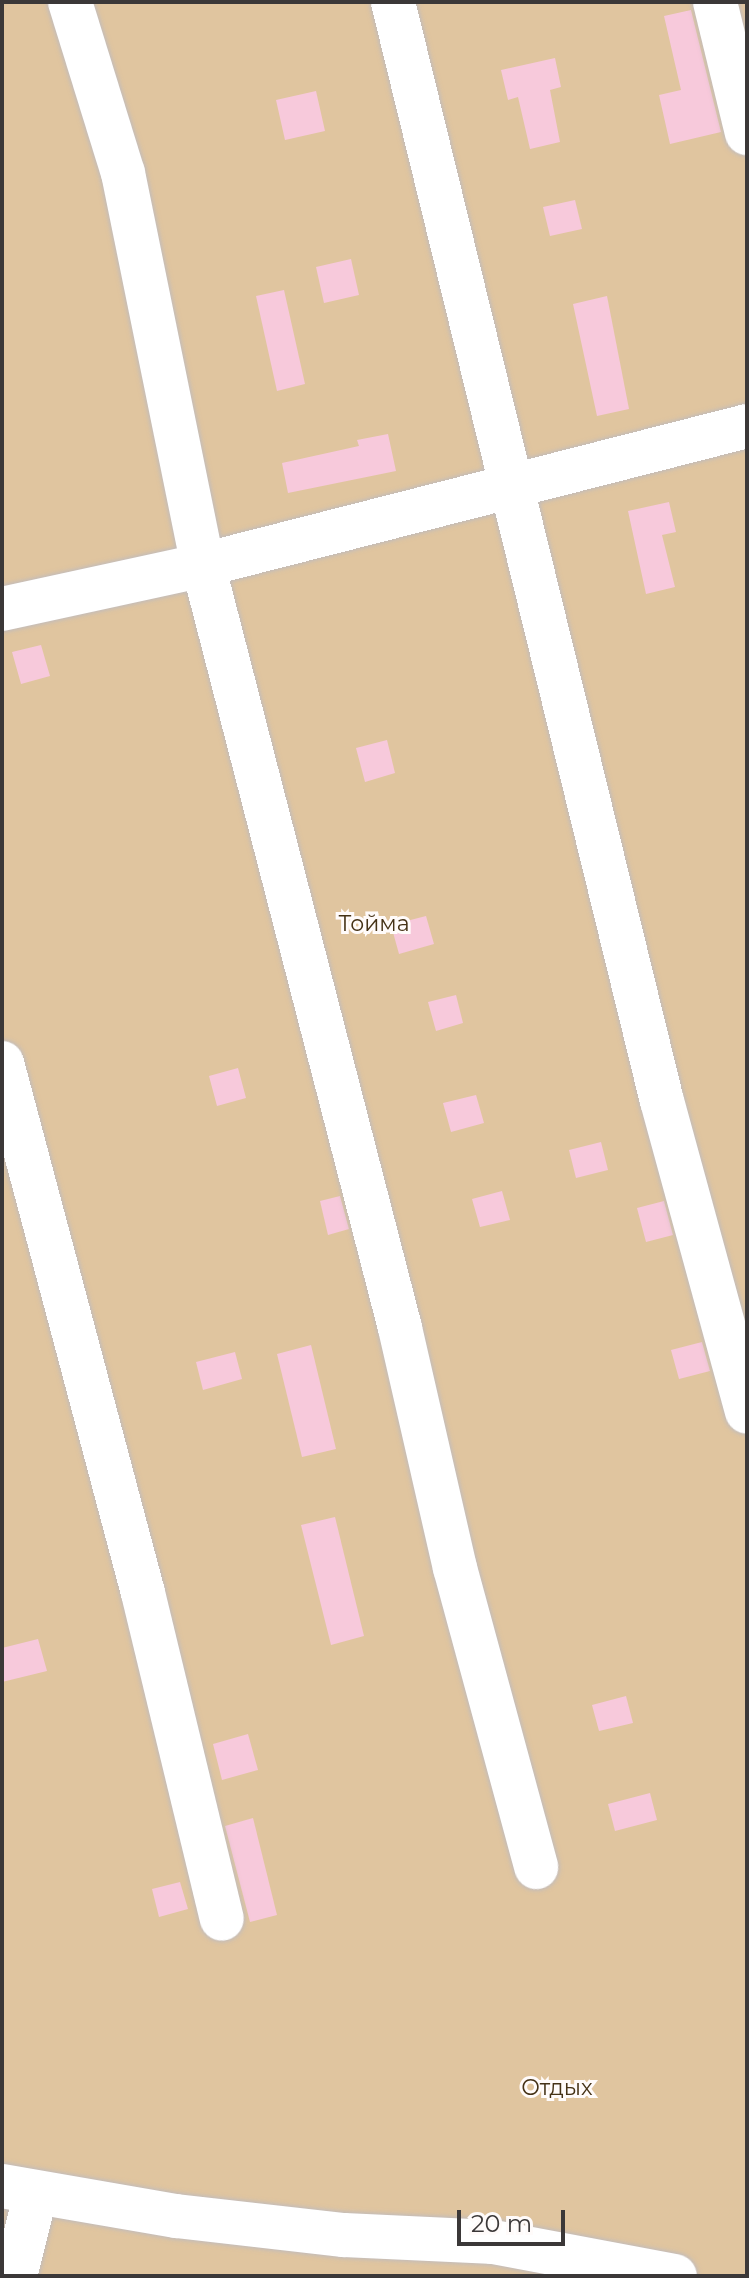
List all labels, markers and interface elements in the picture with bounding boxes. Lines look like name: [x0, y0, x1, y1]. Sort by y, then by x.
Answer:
park label: Тойма: [338, 911, 410, 937]
park label: Отдых: [521, 2075, 593, 2101]
scale bar: [461, 2194, 569, 2244]
text: 20 m: [471, 2209, 532, 2238]

